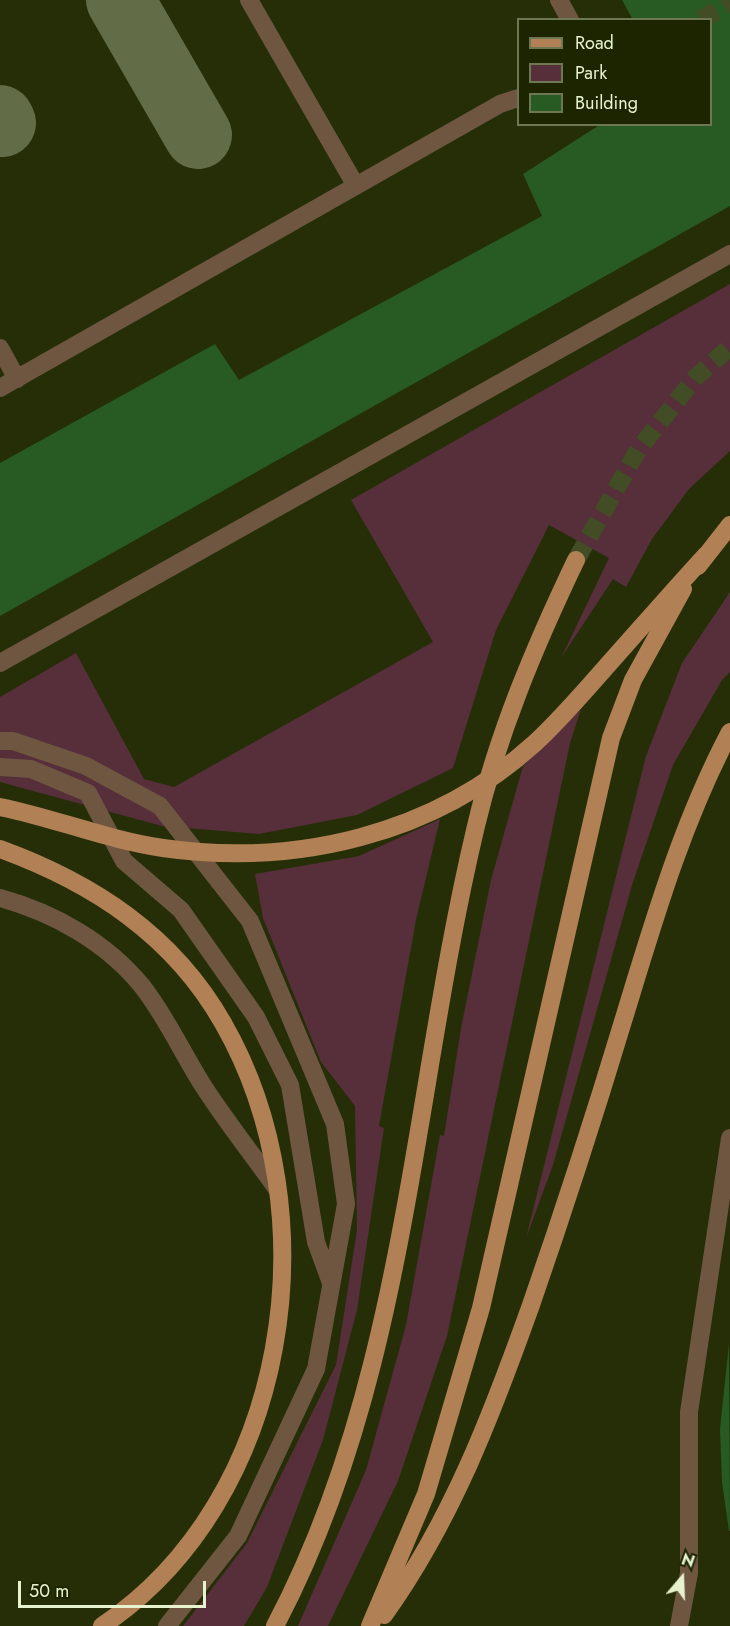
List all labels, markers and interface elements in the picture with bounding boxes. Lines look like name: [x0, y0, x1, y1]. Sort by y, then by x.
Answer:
legend: [517, 18, 712, 126]
text: Road: [575, 30, 614, 56]
text: Park: [575, 60, 607, 86]
text: Building: [575, 90, 638, 116]
north arrow: [652, 1548, 712, 1608]
text: N: [678, 1548, 698, 1573]
scale bar: [21, 1569, 208, 1607]
text: 50 m: [29, 1578, 69, 1604]

